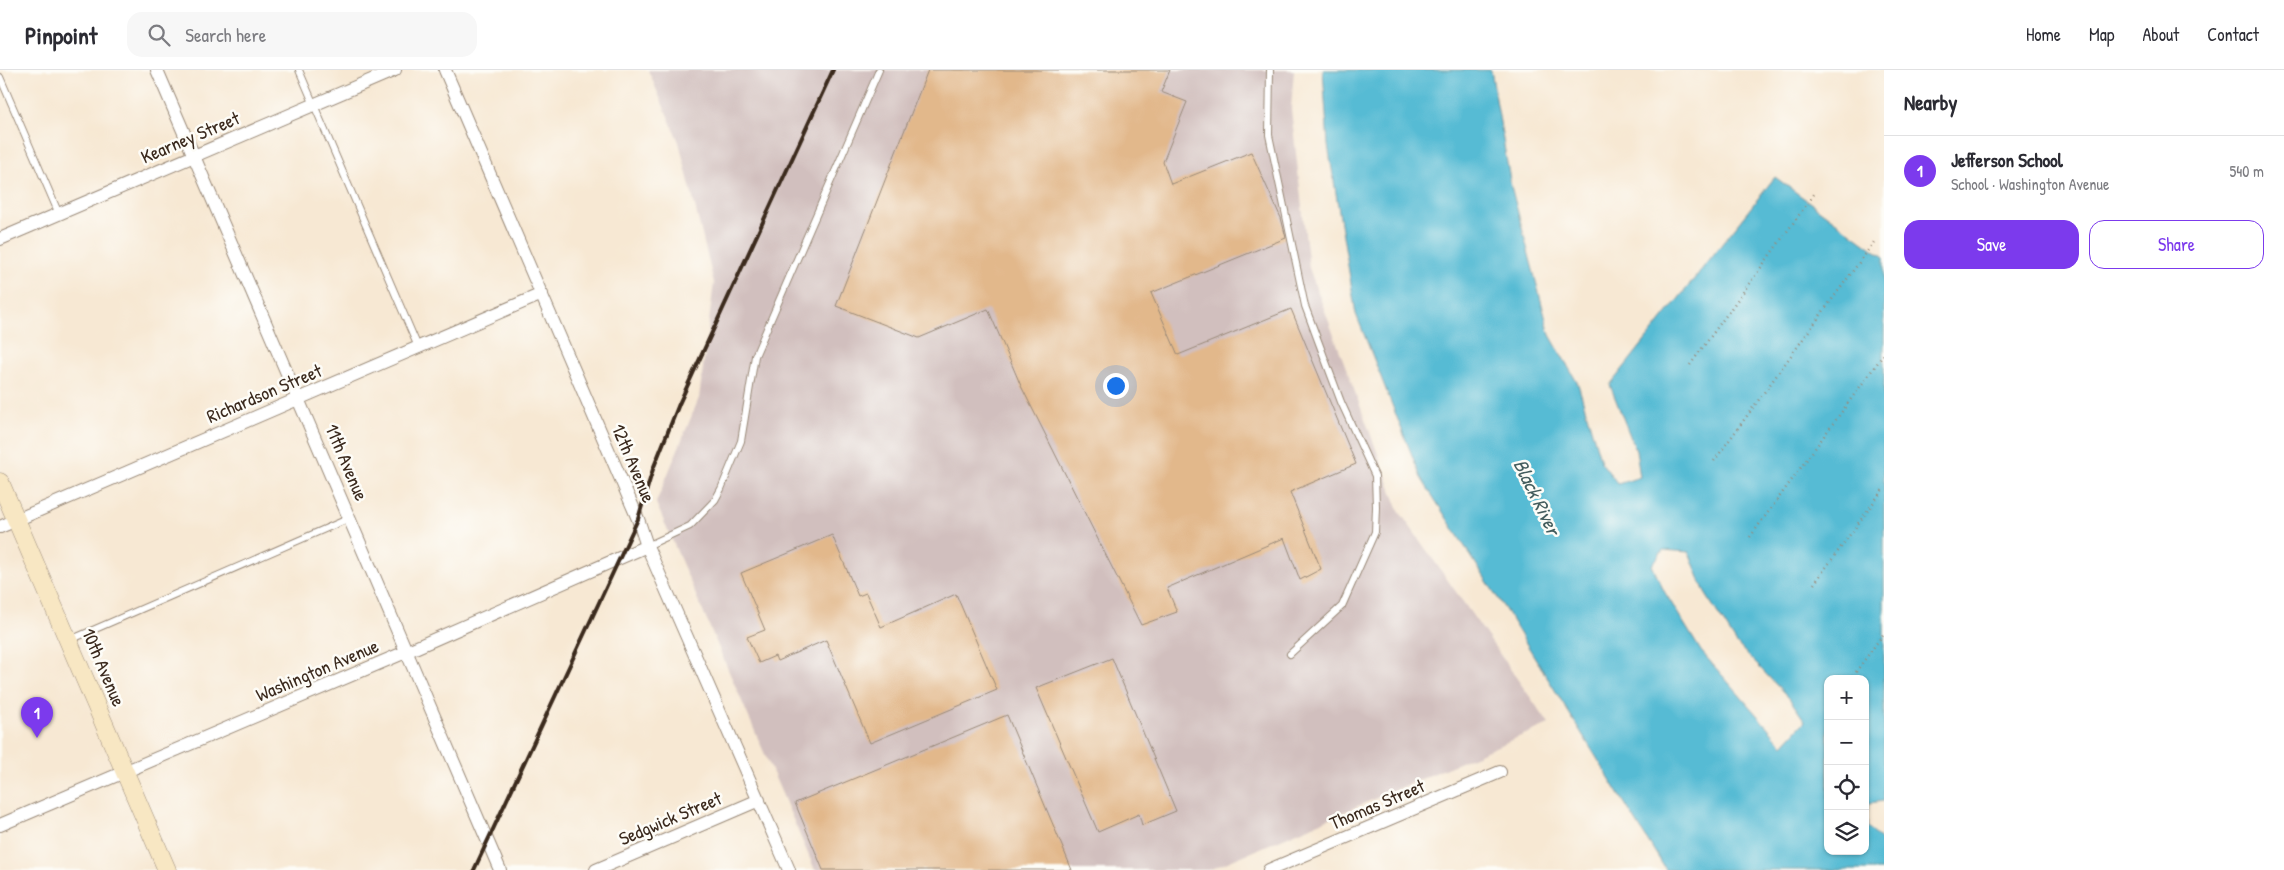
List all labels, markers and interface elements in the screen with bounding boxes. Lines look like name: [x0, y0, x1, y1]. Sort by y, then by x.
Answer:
search box: [127, 12, 477, 57]
text: Pinpoint: [25, 19, 97, 51]
icon: search: [145, 21, 173, 49]
text: Search here: [185, 22, 266, 48]
text: Home: [2026, 22, 2061, 47]
text: Map: [2089, 22, 2114, 47]
text: About: [2142, 22, 2179, 47]
text: Contact: [2207, 22, 2259, 47]
text: Nearby: [1904, 88, 1957, 117]
street label: Kearney Street: [137, 104, 244, 169]
text: Jefferson School: [1951, 147, 2063, 173]
text: 1: [1917, 160, 1923, 182]
text: 540 m: [2230, 160, 2264, 182]
text: School · Washington Avenue: [1951, 173, 2109, 195]
button: Save: [1904, 220, 2079, 269]
button: Share: [2089, 220, 2264, 269]
street label: Richardson Street: [203, 357, 326, 429]
your location: [1103, 373, 1129, 399]
street label: 11th Avenue: [319, 420, 375, 505]
street label: 12th Avenue: [606, 420, 662, 507]
water label: Black River: [1508, 454, 1568, 541]
street label: 10th Avenue: [76, 624, 132, 710]
street label: Washington Avenue: [252, 632, 383, 708]
map controls: [1824, 675, 1869, 855]
button: +: [1824, 675, 1869, 720]
pin: 1: [21, 697, 53, 738]
button: −: [1824, 720, 1869, 765]
button: locate: [1824, 765, 1869, 810]
street label: Thomas Street: [1326, 772, 1429, 836]
street label: Sedgwick Street: [615, 785, 726, 851]
button: layers: [1824, 810, 1869, 855]

